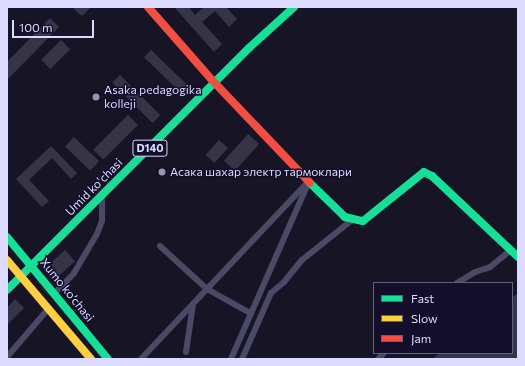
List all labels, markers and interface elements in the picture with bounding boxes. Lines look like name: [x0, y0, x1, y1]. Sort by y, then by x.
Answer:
scale bar: [14, 12, 96, 38]
text: 100 m: [19, 20, 53, 34]
place label: Asaka pedagogika kolleji: [104, 83, 202, 111]
marker: Asaka pedagogika kolleji: [91, 92, 101, 102]
road number: D140: [132, 139, 168, 157]
street label: Umid ko'chasi: [62, 155, 126, 219]
place label: Асака шахар электр тармоклари: [170, 165, 352, 179]
marker: Асака шахар электр тармоклари: [157, 167, 167, 177]
street label: Xumo ko’chasi: [37, 255, 97, 325]
legend: [373, 282, 513, 354]
text: Fast: [411, 291, 434, 305]
text: Slow: [411, 311, 438, 325]
text: Jam: [411, 331, 431, 345]

